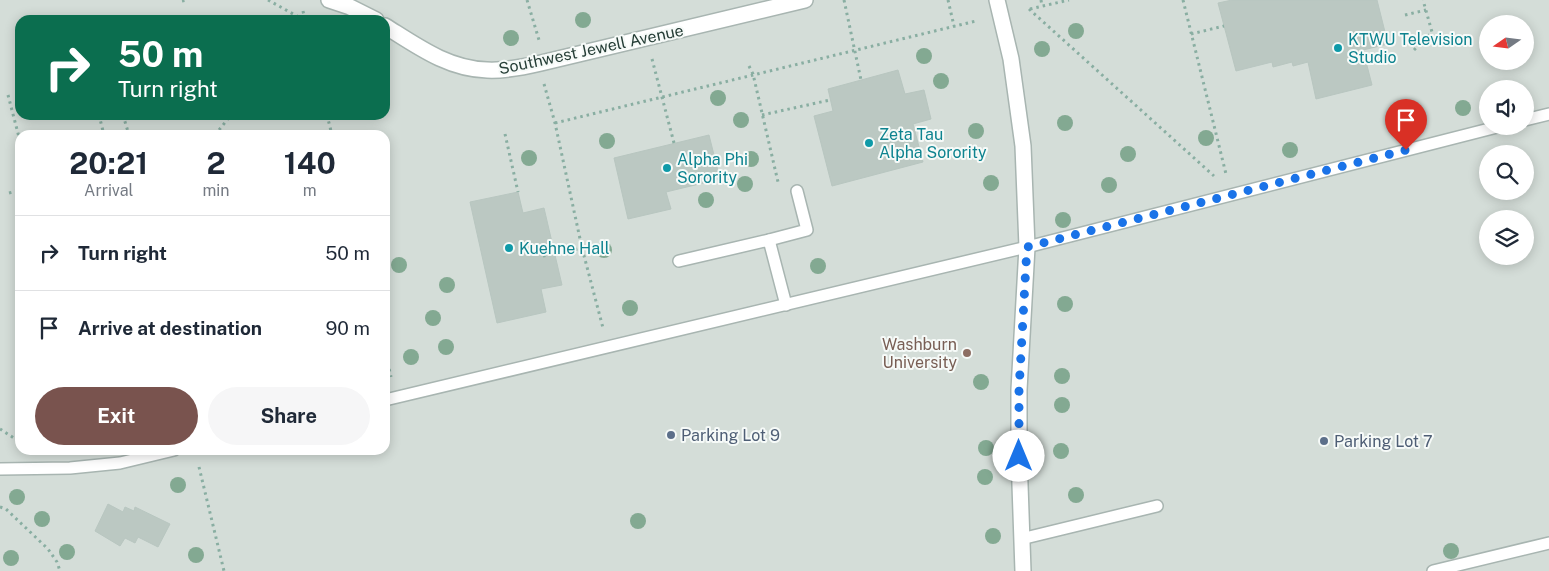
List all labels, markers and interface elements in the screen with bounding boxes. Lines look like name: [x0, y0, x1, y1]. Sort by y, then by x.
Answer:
north arrow: [1479, 15, 1534, 70]
map controls: [1479, 15, 1534, 265]
street label: Southwest Jewell Avenue: [497, 21, 685, 78]
place label: KTWU Television Studio: [1348, 30, 1473, 67]
text: 50 m: [118, 34, 203, 75]
icon: right: [35, 35, 100, 100]
marker: KTWU Television Studio: [1332, 42, 1344, 54]
text: Turn right: [118, 76, 218, 102]
button: sound: [1479, 80, 1534, 135]
pin: [1385, 99, 1427, 150]
icon: arrive: [1392, 106, 1420, 134]
place label: Zeta Tau Alpha Sorority: [879, 125, 987, 162]
marker: Zeta Tau Alpha Sorority: [863, 137, 875, 149]
text: 20:21: [69, 145, 148, 181]
text: 2: [207, 145, 226, 181]
text: 140: [284, 145, 336, 181]
button: search: [1479, 145, 1534, 200]
place label: Alpha Phi Sorority: [677, 150, 748, 187]
marker: Alpha Phi Sorority: [661, 162, 673, 174]
text: Arrival: [84, 181, 133, 200]
text: min: [202, 181, 230, 200]
text: m: [303, 181, 317, 200]
button: layers: [1479, 210, 1534, 265]
icon: right: [35, 239, 63, 267]
place label: Kuehne Hall: [519, 239, 610, 258]
text: Turn right: [78, 242, 167, 264]
text: 50 m: [325, 242, 370, 264]
marker: Kuehne Hall: [503, 242, 515, 254]
icon: arrive: [35, 314, 63, 342]
text: Arrive at destination: [78, 317, 262, 339]
text: 90 m: [326, 317, 370, 339]
place label: Washburn University: [882, 335, 957, 372]
marker: Washburn University: [961, 347, 973, 359]
button: Exit: [35, 387, 198, 445]
button: Share: [208, 387, 370, 445]
place label: Parking Lot 9: [681, 426, 780, 445]
marker: Parking Lot 9: [665, 429, 677, 441]
position arrow: [992, 429, 1044, 481]
place label: Parking Lot 7: [1334, 432, 1433, 451]
marker: Parking Lot 7: [1318, 435, 1330, 447]

